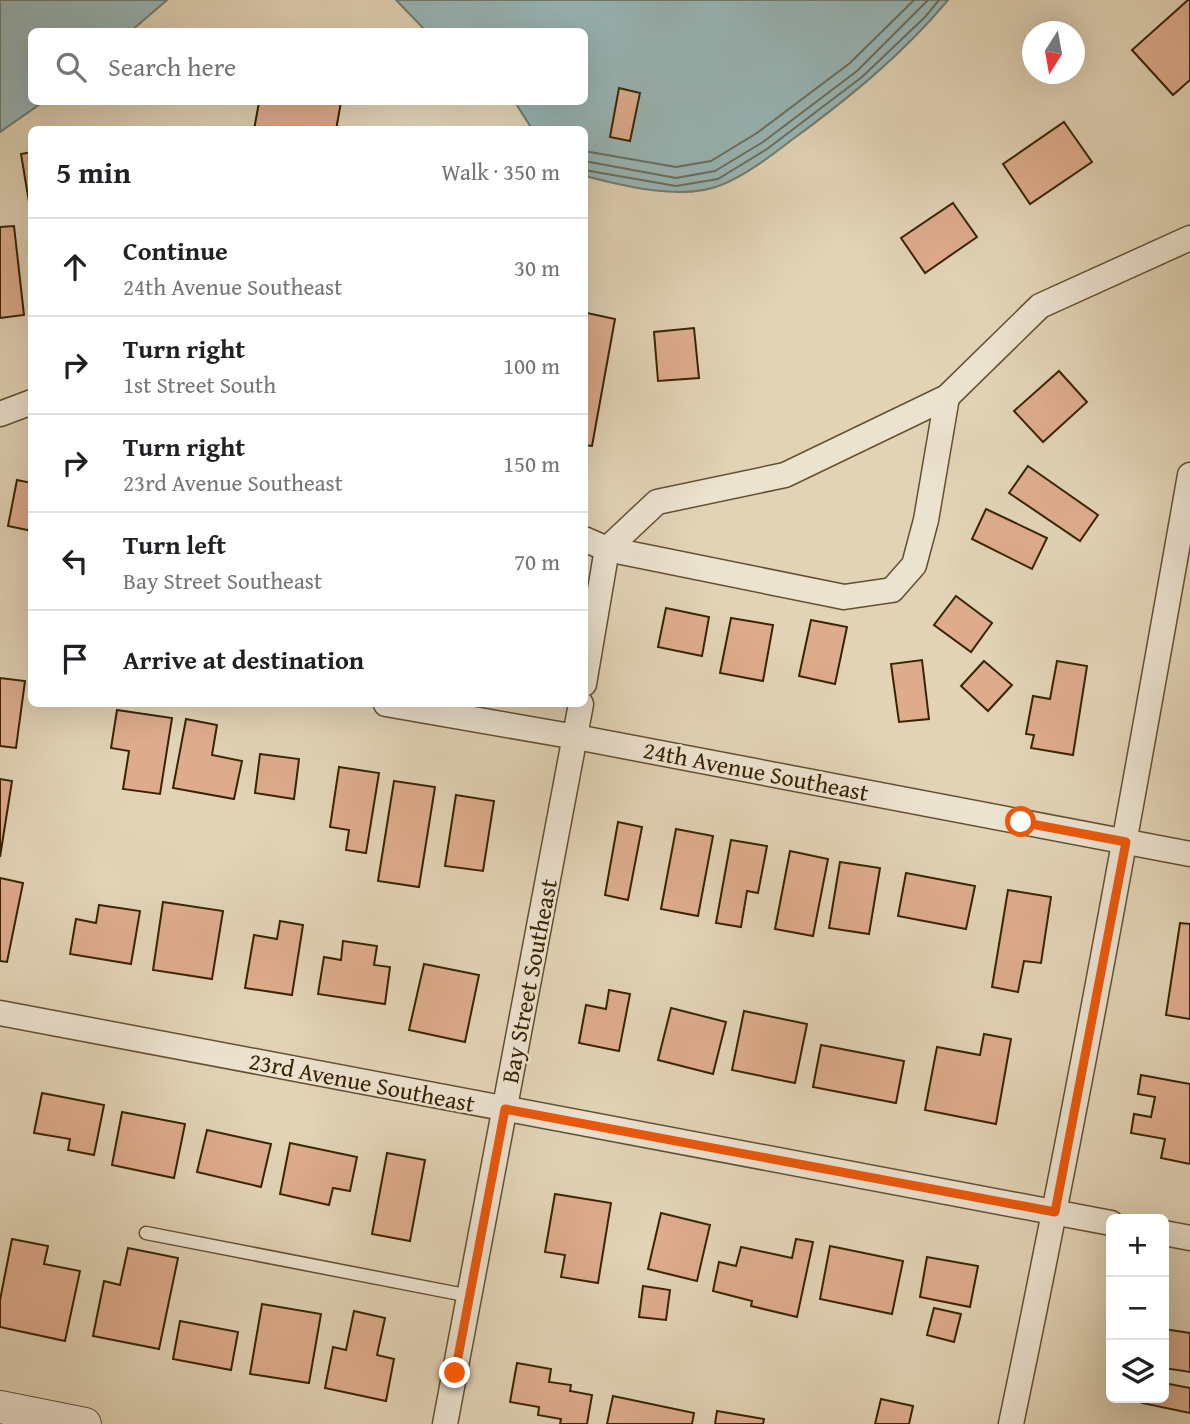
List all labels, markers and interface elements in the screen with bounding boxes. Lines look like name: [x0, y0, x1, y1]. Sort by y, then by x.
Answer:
north arrow: [1022, 21, 1085, 84]
search box: [28, 28, 588, 105]
text: Search here: [108, 47, 236, 86]
icon: search: [52, 48, 90, 86]
text: 5 min: [56, 150, 131, 194]
text: Walk · 350 m: [441, 155, 560, 188]
text: Continue: [123, 231, 228, 270]
icon: ahead: [56, 248, 94, 286]
text: 30 m: [514, 251, 560, 284]
text: 24th Avenue Southeast: [123, 270, 342, 303]
text: Turn right: [123, 329, 245, 368]
icon: right: [56, 346, 94, 384]
text: 100 m: [503, 349, 560, 382]
text: 1st Street South: [123, 368, 276, 401]
text: Turn right: [123, 427, 245, 466]
icon: right: [56, 444, 94, 482]
text: 150 m: [503, 447, 560, 480]
text: 23rd Avenue Southeast: [123, 466, 343, 499]
text: Turn left: [123, 525, 226, 564]
icon: left: [56, 542, 94, 580]
text: 70 m: [514, 545, 560, 578]
text: Bay Street Southeast: [123, 564, 322, 597]
icon: arrive: [56, 640, 94, 678]
text: Arrive at destination: [123, 640, 364, 679]
street label: 24th Avenue Southeast: [640, 732, 872, 810]
route start: [1005, 806, 1036, 837]
street label: Bay Street Southeast: [492, 875, 566, 1086]
street label: 23rd Avenue Southeast: [246, 1043, 478, 1121]
map controls: [1106, 1214, 1169, 1403]
button: +: [1106, 1214, 1169, 1277]
button: −: [1106, 1277, 1169, 1340]
button: layers: [1106, 1340, 1169, 1403]
route end: [439, 1357, 470, 1388]

